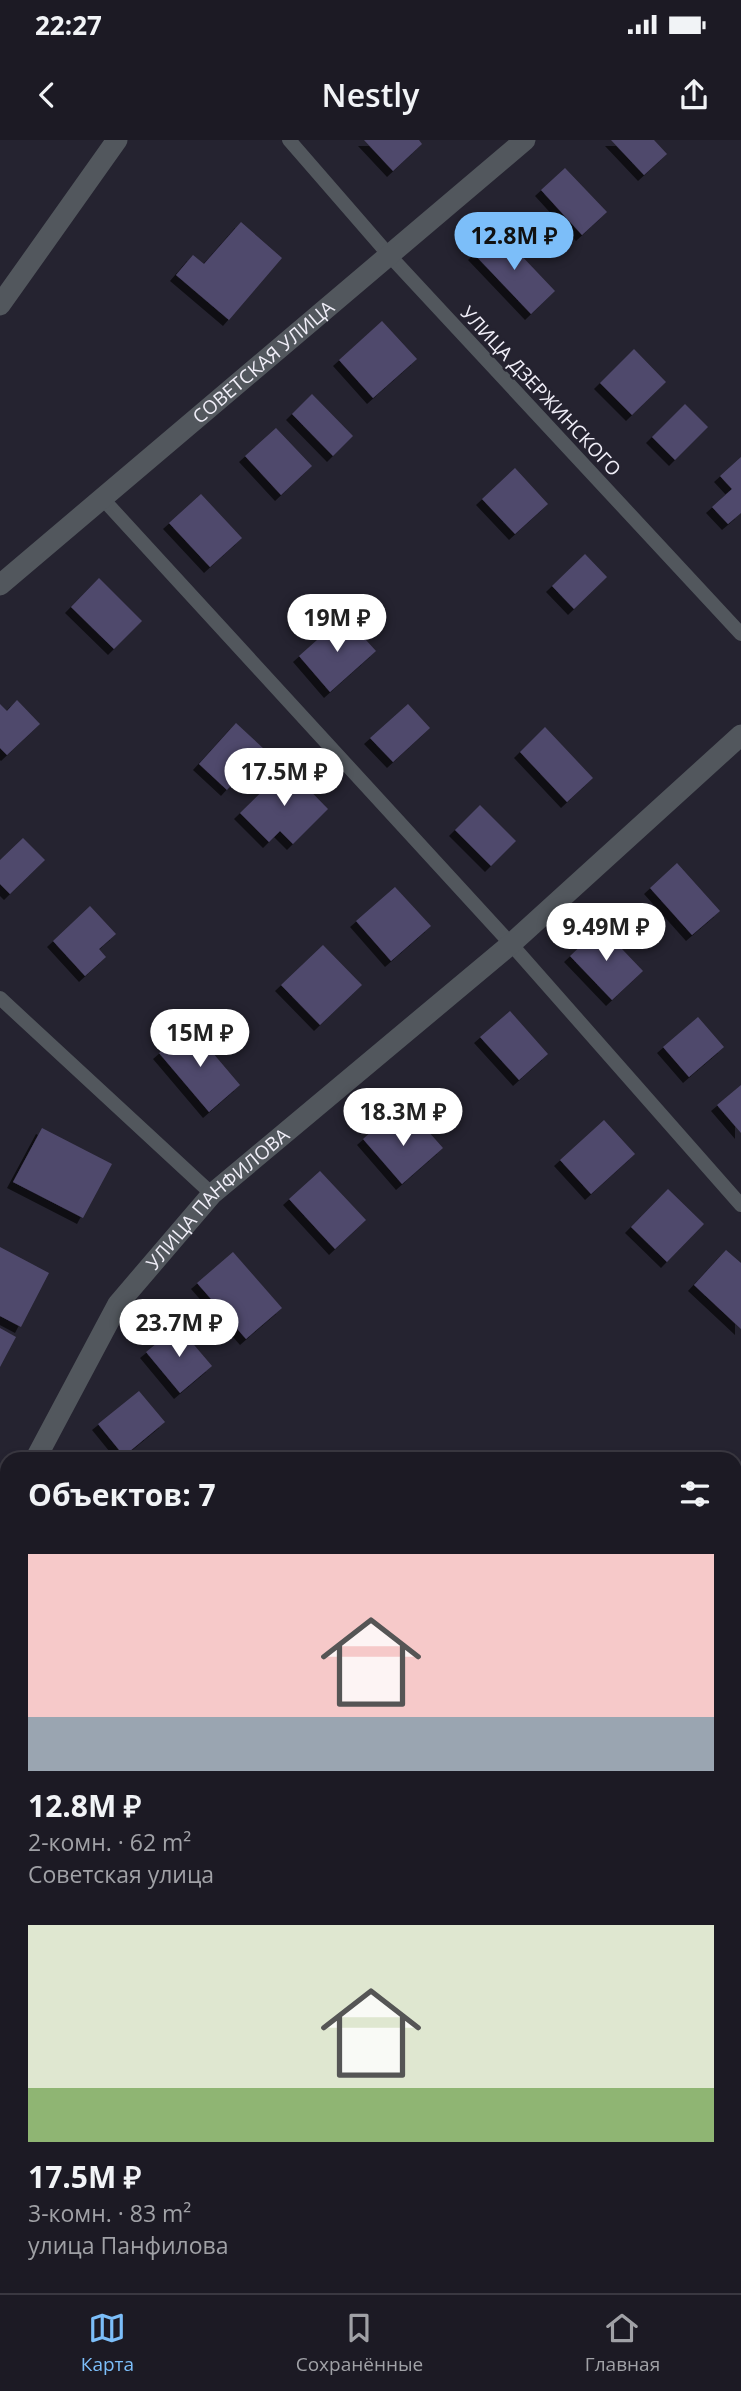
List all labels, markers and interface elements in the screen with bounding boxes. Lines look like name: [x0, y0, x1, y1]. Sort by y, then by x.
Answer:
text: 22:27: [35, 7, 102, 43]
text: Nestly: [322, 73, 419, 116]
icon: back: [28, 76, 66, 114]
icon: share: [675, 76, 713, 114]
pin: 12.8M ₽: [449, 212, 579, 272]
text: 12.8M ₽: [470, 219, 558, 251]
street label: СОВЕТСКАЯ УЛИЦА: [187, 294, 340, 429]
street label: УЛИЦА ДЗЕРЖИНСКОГО: [455, 300, 627, 482]
pin: 19M ₽: [288, 594, 386, 654]
text: 19M ₽: [303, 601, 371, 633]
pin: 17.5M ₽: [219, 748, 349, 808]
text: 17.5M ₽: [240, 755, 328, 787]
pin: 9.49M ₽: [541, 904, 671, 963]
text: 9.49M ₽: [562, 910, 650, 942]
pin: 15M ₽: [151, 1010, 249, 1069]
text: 15M ₽: [166, 1016, 234, 1048]
pin: 18.3M ₽: [338, 1088, 468, 1148]
text: 18.3M ₽: [359, 1095, 447, 1127]
street label: УЛИЦА ПАНФИЛОВА: [140, 1122, 295, 1275]
pin: 23.7M ₽: [114, 1300, 244, 1359]
text: 23.7M ₽: [135, 1306, 223, 1338]
text: Объектов: 7: [28, 1474, 216, 1515]
icon: filters: [676, 1475, 714, 1513]
icon: home: [308, 1599, 434, 1725]
text: 12.8M ₽: [28, 1785, 142, 1826]
text: 2-комн. · 62 m²: [28, 1826, 191, 1858]
text: Советская улица: [28, 1858, 214, 1890]
icon: home: [308, 1970, 434, 2096]
text: 17.5M ₽: [28, 2156, 142, 2197]
text: 3-комн. · 83 m²: [28, 2197, 191, 2229]
text: улица Панфилова: [28, 2229, 229, 2261]
tab: Карта: [81, 2309, 134, 2377]
tab: Сохранённые: [296, 2309, 423, 2377]
tab: Главная: [585, 2309, 660, 2377]

